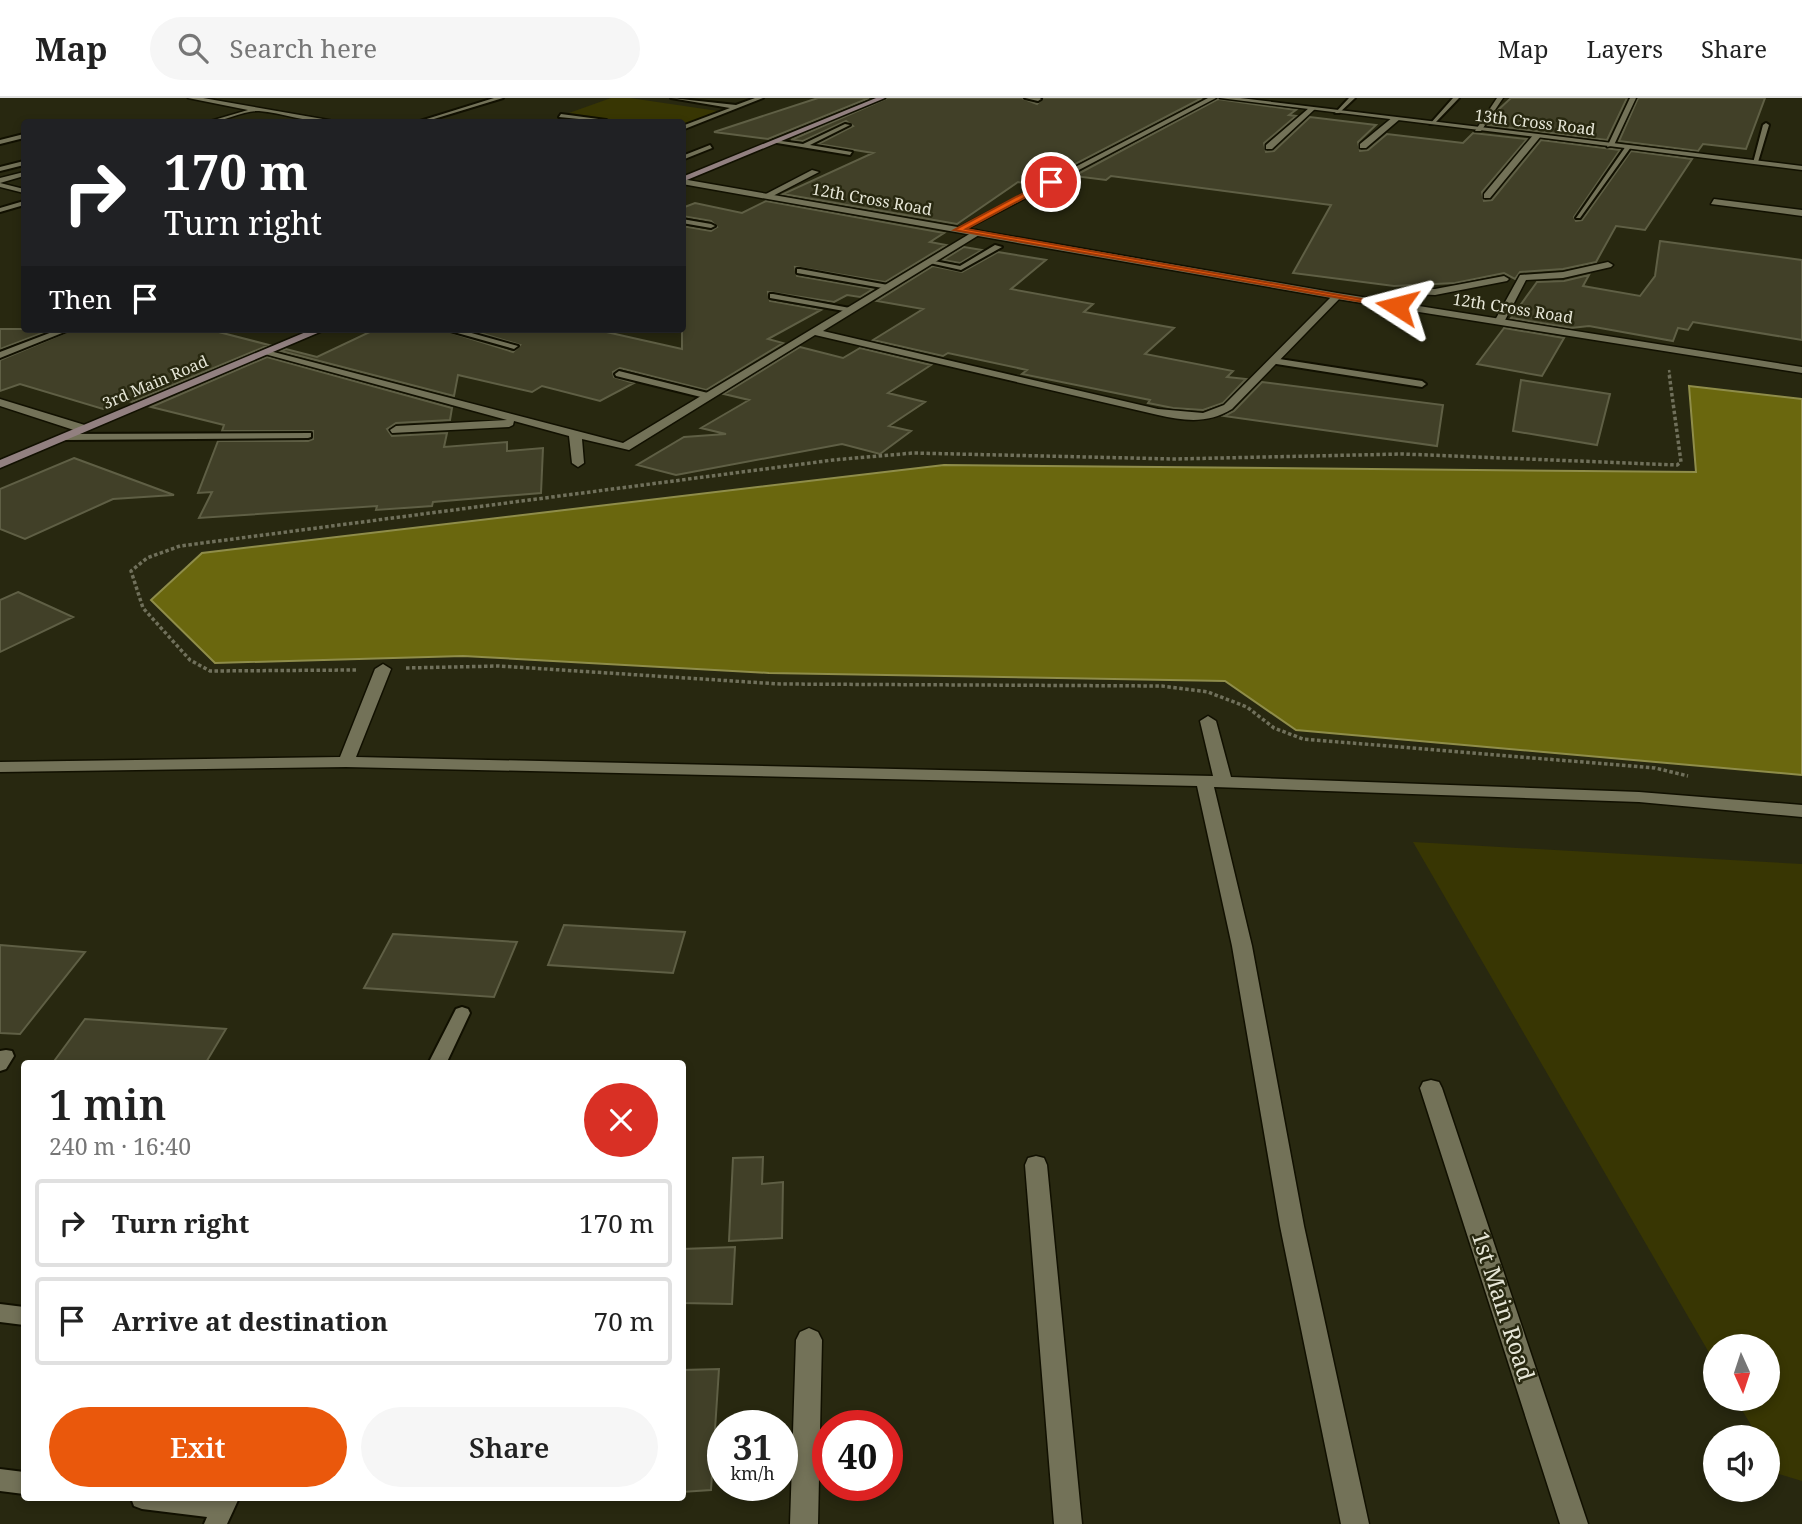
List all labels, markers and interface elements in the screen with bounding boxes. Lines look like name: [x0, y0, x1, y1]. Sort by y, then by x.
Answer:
search box: [150, 17, 640, 80]
text: Map: [35, 26, 108, 71]
icon: search: [174, 29, 212, 67]
text: Search here: [230, 30, 377, 66]
text: Map: [1498, 32, 1549, 65]
text: Layers: [1587, 32, 1663, 65]
text: Share: [1701, 32, 1767, 65]
street label: 13th Cross Road: [1473, 104, 1597, 140]
text: 170 m: [164, 138, 308, 204]
icon: right: [49, 147, 140, 238]
pin: [1021, 152, 1081, 212]
icon: arrive: [1032, 163, 1070, 201]
street label: 12th Cross Road: [810, 178, 934, 220]
text: Turn right: [164, 201, 322, 244]
position arrow: [1360, 269, 1434, 343]
icon: arrive: [126, 280, 164, 318]
text: Then: [49, 281, 112, 317]
street label: 12th Cross Road: [1451, 288, 1575, 328]
street label: 3rd Main Road: [99, 350, 211, 414]
text: 1 min: [49, 1075, 166, 1132]
button: close: [584, 1083, 658, 1157]
text: 240 m · 16:40: [49, 1130, 191, 1162]
icon: right: [53, 1204, 91, 1242]
text: Turn right: [112, 1205, 249, 1241]
text: 170 m: [579, 1205, 654, 1241]
street label: 1st Main Road: [1465, 1227, 1543, 1385]
icon: arrive: [53, 1302, 91, 1340]
text: Arrive at destination: [112, 1303, 388, 1339]
text: 70 m: [594, 1303, 654, 1339]
north arrow: [1703, 1334, 1780, 1410]
map controls: [1703, 1334, 1780, 1502]
button: Exit: [49, 1407, 347, 1487]
button: Share: [361, 1407, 658, 1487]
speed limit sign: 40: [812, 1410, 903, 1501]
text: 31: [733, 1423, 772, 1470]
button: sound: [1703, 1425, 1780, 1502]
text: km/h: [730, 1461, 775, 1485]

